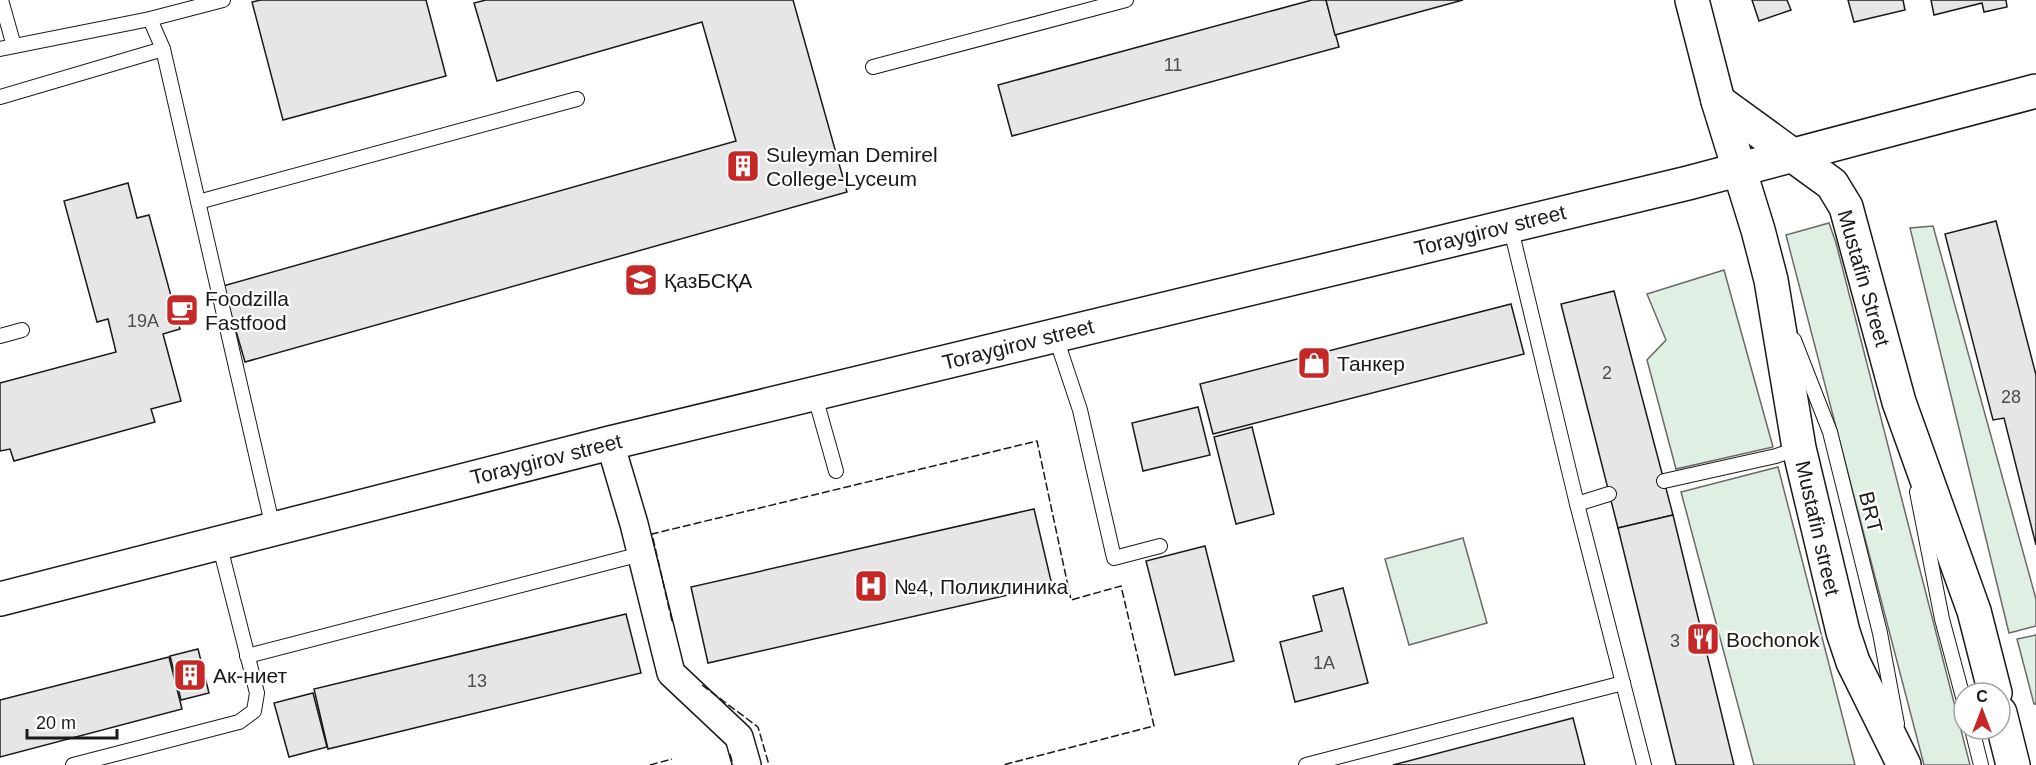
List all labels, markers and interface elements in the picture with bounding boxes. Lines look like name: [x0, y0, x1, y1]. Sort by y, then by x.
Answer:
house number: 11: [1164, 55, 1182, 75]
place label: Suleyman Demirel College-Lyceum: [766, 143, 938, 190]
building icon: Suleyman Demirel College-Lyceum: [725, 148, 761, 184]
street label: Toraygirov street: [1412, 200, 1568, 260]
street label: Mustafin Street: [1833, 207, 1895, 349]
school or university icon: ҚазБСҚА: [623, 262, 659, 298]
place label: ҚазБСҚА: [664, 269, 752, 292]
place label: Foodzilla Fastfood: [205, 287, 289, 334]
cafe icon: Foodzilla Fastfood: [164, 292, 200, 328]
house number: 19А: [127, 311, 159, 331]
street label: Toraygirov street: [940, 314, 1096, 374]
shop icon: Танкер: [1296, 345, 1332, 381]
place label: Танкер: [1337, 352, 1405, 375]
house number: 2: [1602, 363, 1612, 383]
house number: 28: [2001, 387, 2021, 407]
street label: Toraygirov street: [468, 429, 624, 489]
street label: Mustafin street: [1791, 458, 1845, 598]
street label: BRT: [1855, 489, 1887, 535]
hospital icon: №4, Поликлиника: [853, 568, 889, 604]
place label: №4, Поликлиника: [894, 575, 1069, 598]
restaurant icon: Bochonok: [1685, 621, 1721, 657]
place label: Bochonok: [1726, 628, 1820, 651]
house number: 3: [1670, 631, 1680, 651]
house number: 1А: [1313, 653, 1335, 673]
building icon: Ак-ниет: [172, 657, 208, 693]
place label: Ак-ниет: [213, 664, 287, 687]
house number: 13: [467, 671, 487, 691]
north arrow: [1952, 681, 2012, 741]
text: С: [1976, 688, 1988, 705]
scale bar: [27, 702, 117, 740]
text: 20 m: [36, 713, 76, 733]

